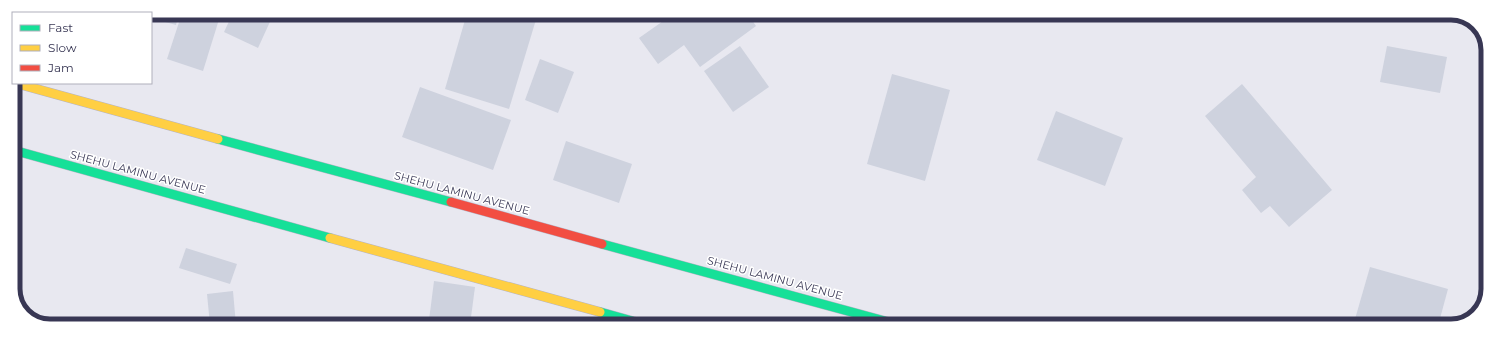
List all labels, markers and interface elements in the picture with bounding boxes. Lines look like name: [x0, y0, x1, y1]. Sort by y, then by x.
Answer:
legend: [12, 12, 152, 84]
text: Fast: [48, 20, 73, 35]
text: Slow: [48, 40, 77, 55]
text: Jam: [47, 60, 74, 75]
street label: SHEHU LAMINU AVENUE: [69, 147, 207, 197]
street label: SHEHU LAMINU AVENUE: [393, 168, 531, 218]
street label: SHEHU LAMINU AVENUE: [706, 253, 844, 303]

